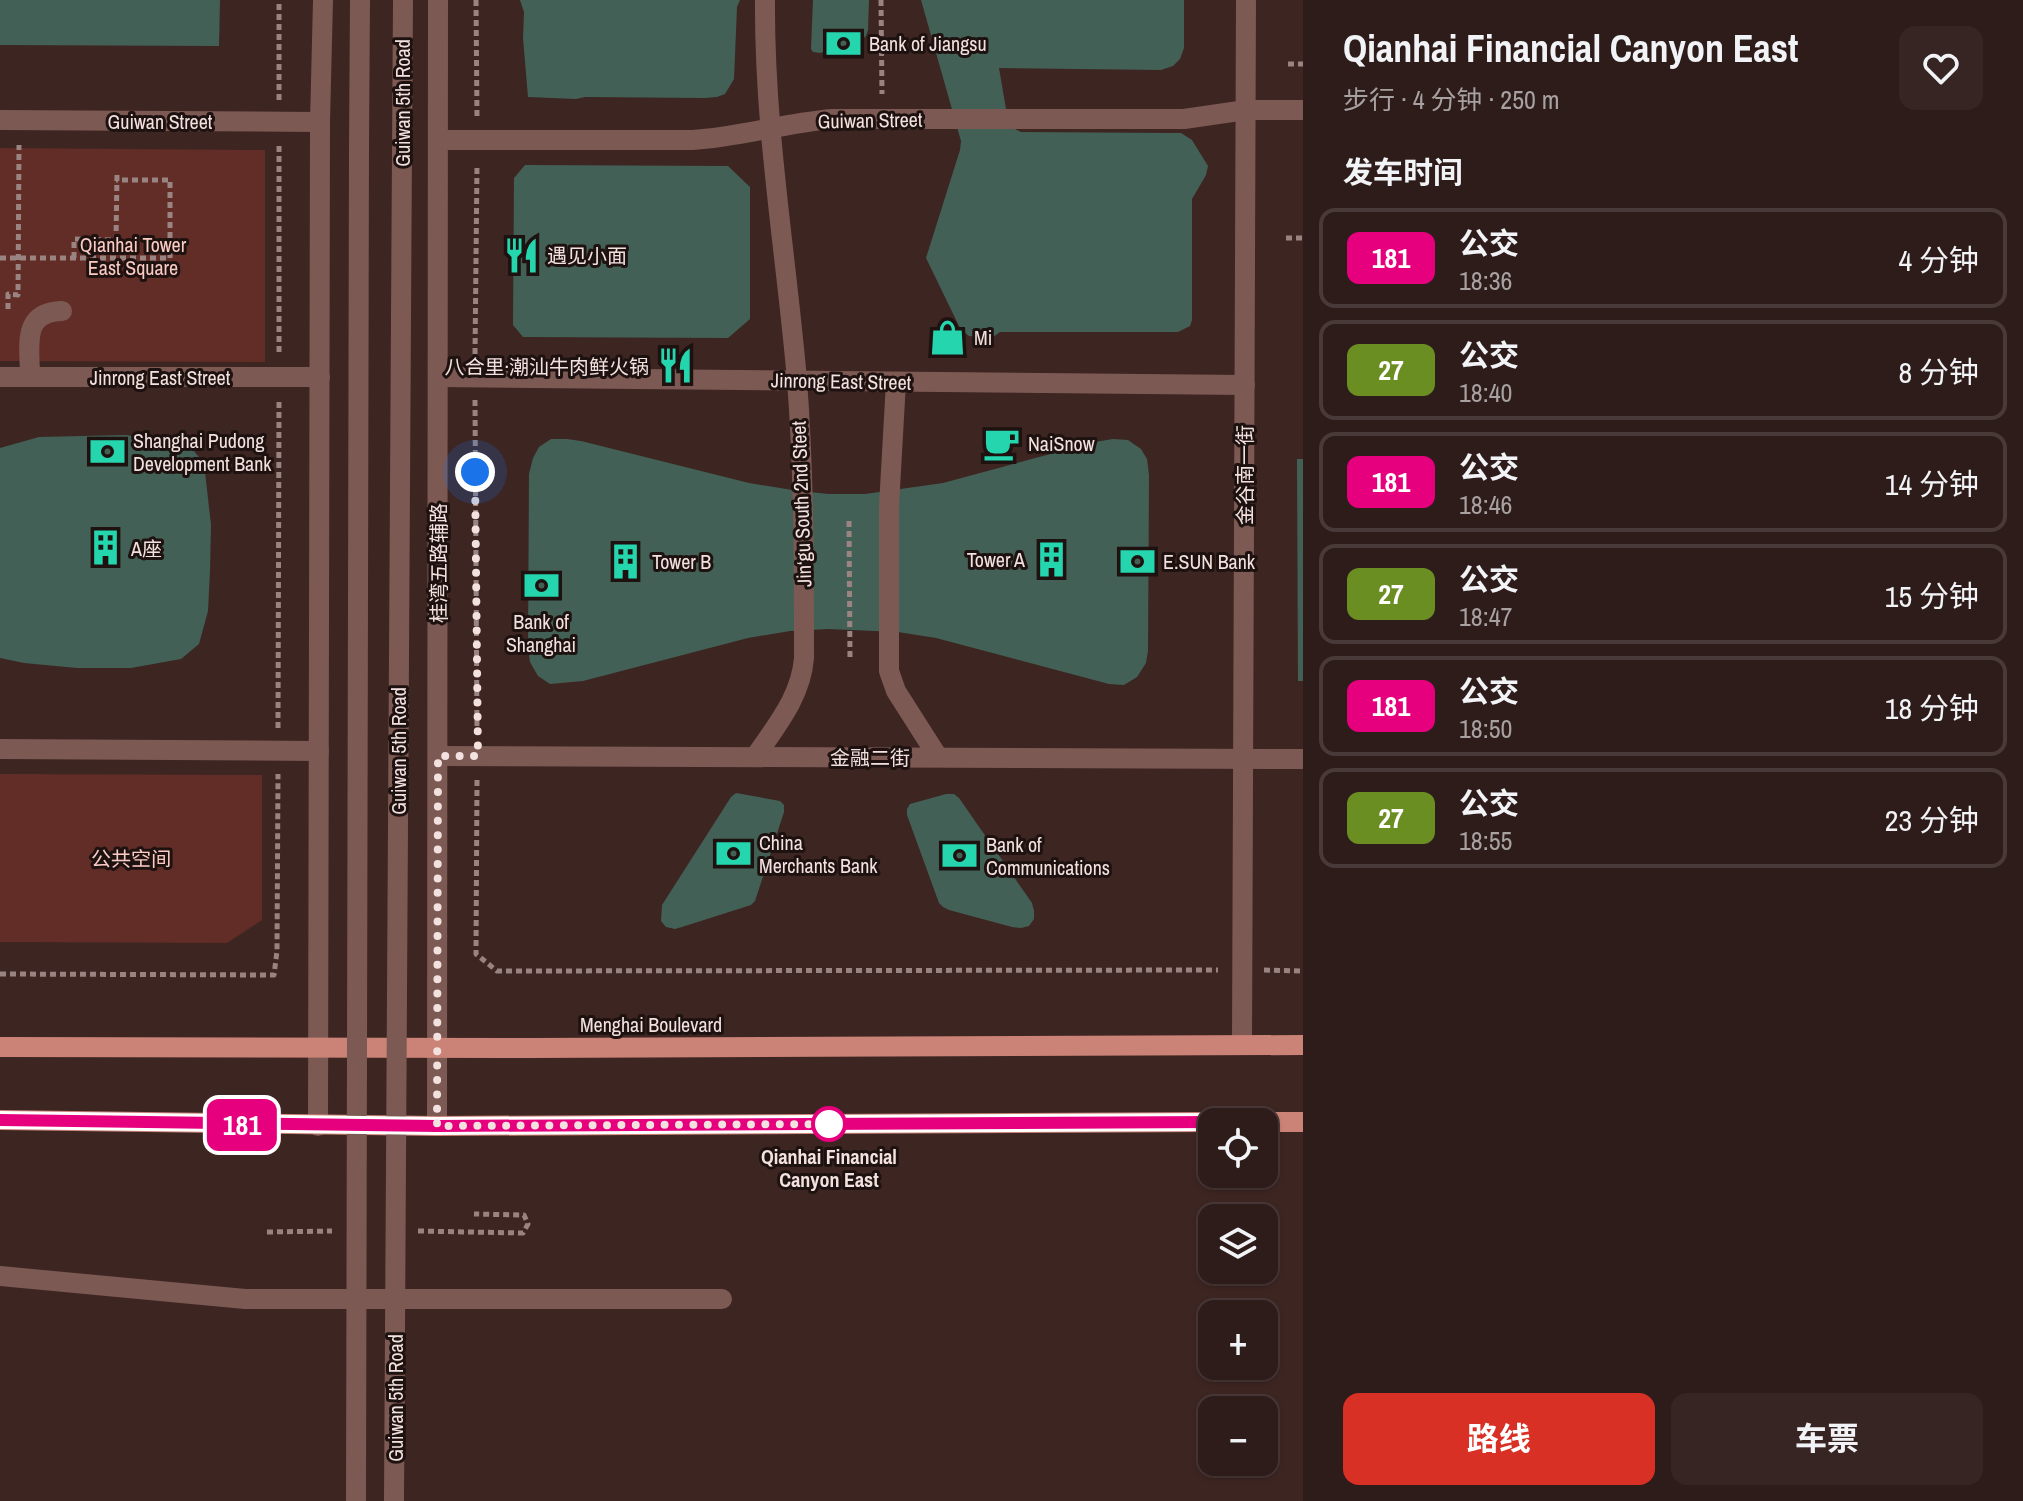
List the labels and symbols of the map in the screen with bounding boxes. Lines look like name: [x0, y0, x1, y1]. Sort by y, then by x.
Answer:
bank icon: Bank of Jiangsu: [824, 24, 862, 62]
place label: Bank of Jiangsu: [869, 30, 987, 57]
street label: Guiwan 5th Road: [389, 39, 416, 167]
street label: Guiwan Street: [817, 106, 923, 134]
street label: Guiwan Street: [108, 108, 213, 135]
park label: Qianhai Tower East Square: [80, 231, 187, 281]
restaurant icon: 遇见小面: [502, 236, 540, 274]
place label: 遇见小面: [547, 242, 627, 269]
shop icon: Mi: [929, 318, 967, 356]
place label: Mi: [974, 324, 992, 351]
restaurant icon: 八合里·潮汕牛肉鲜火锅: [656, 347, 694, 385]
place label: 八合里·潮汕牛肉鲜火锅: [444, 353, 649, 380]
street label: Jinrong East Street: [90, 364, 231, 391]
street label: Jinrong East Street: [771, 366, 912, 396]
street label: Jin‘gu South 2nd Steet: [785, 420, 817, 587]
cafe icon: NaiSnow: [983, 424, 1021, 462]
street label: 金谷南一街: [1231, 425, 1258, 525]
place label: Shanghai Pudong Development Bank: [133, 427, 272, 477]
place label: NaiSnow: [1028, 430, 1095, 457]
bank icon: Shanghai Pudong Development Bank: [88, 432, 126, 470]
your location: [455, 452, 495, 492]
street label: 桂湾五路辅路: [425, 503, 452, 623]
building icon: A座: [86, 529, 124, 567]
place label: A座: [130, 535, 162, 562]
building icon: Tower A: [1032, 540, 1070, 578]
building icon: Tower B: [607, 542, 645, 580]
bank icon: E.SUN Bank: [1118, 542, 1156, 580]
place label: Tower A: [967, 546, 1025, 573]
place label: Tower B: [652, 548, 711, 575]
place label: E.SUN Bank: [1163, 548, 1256, 575]
bank icon: Bank of Shanghai: [522, 567, 560, 605]
place label: Bank of Shanghai: [506, 608, 576, 658]
street label: Guiwan 5th Road: [385, 687, 412, 815]
street label: 金融二街: [830, 744, 910, 771]
place label: China Merchants Bank: [759, 829, 878, 879]
place label: Bank of Communications: [986, 831, 1110, 881]
bank icon: China Merchants Bank: [714, 834, 752, 872]
bank icon: Bank of Communications: [941, 837, 979, 875]
park label: 公共空间: [91, 845, 171, 872]
street label: Menghai Boulevard: [580, 1011, 722, 1038]
line badge: 181: [196, 1099, 288, 1151]
marker: Qianhai Financial Canyon East: [812, 1107, 846, 1141]
place label: Qianhai Financial Canyon East: [761, 1143, 897, 1193]
street label: Guiwan 5th Road: [382, 1334, 409, 1462]

